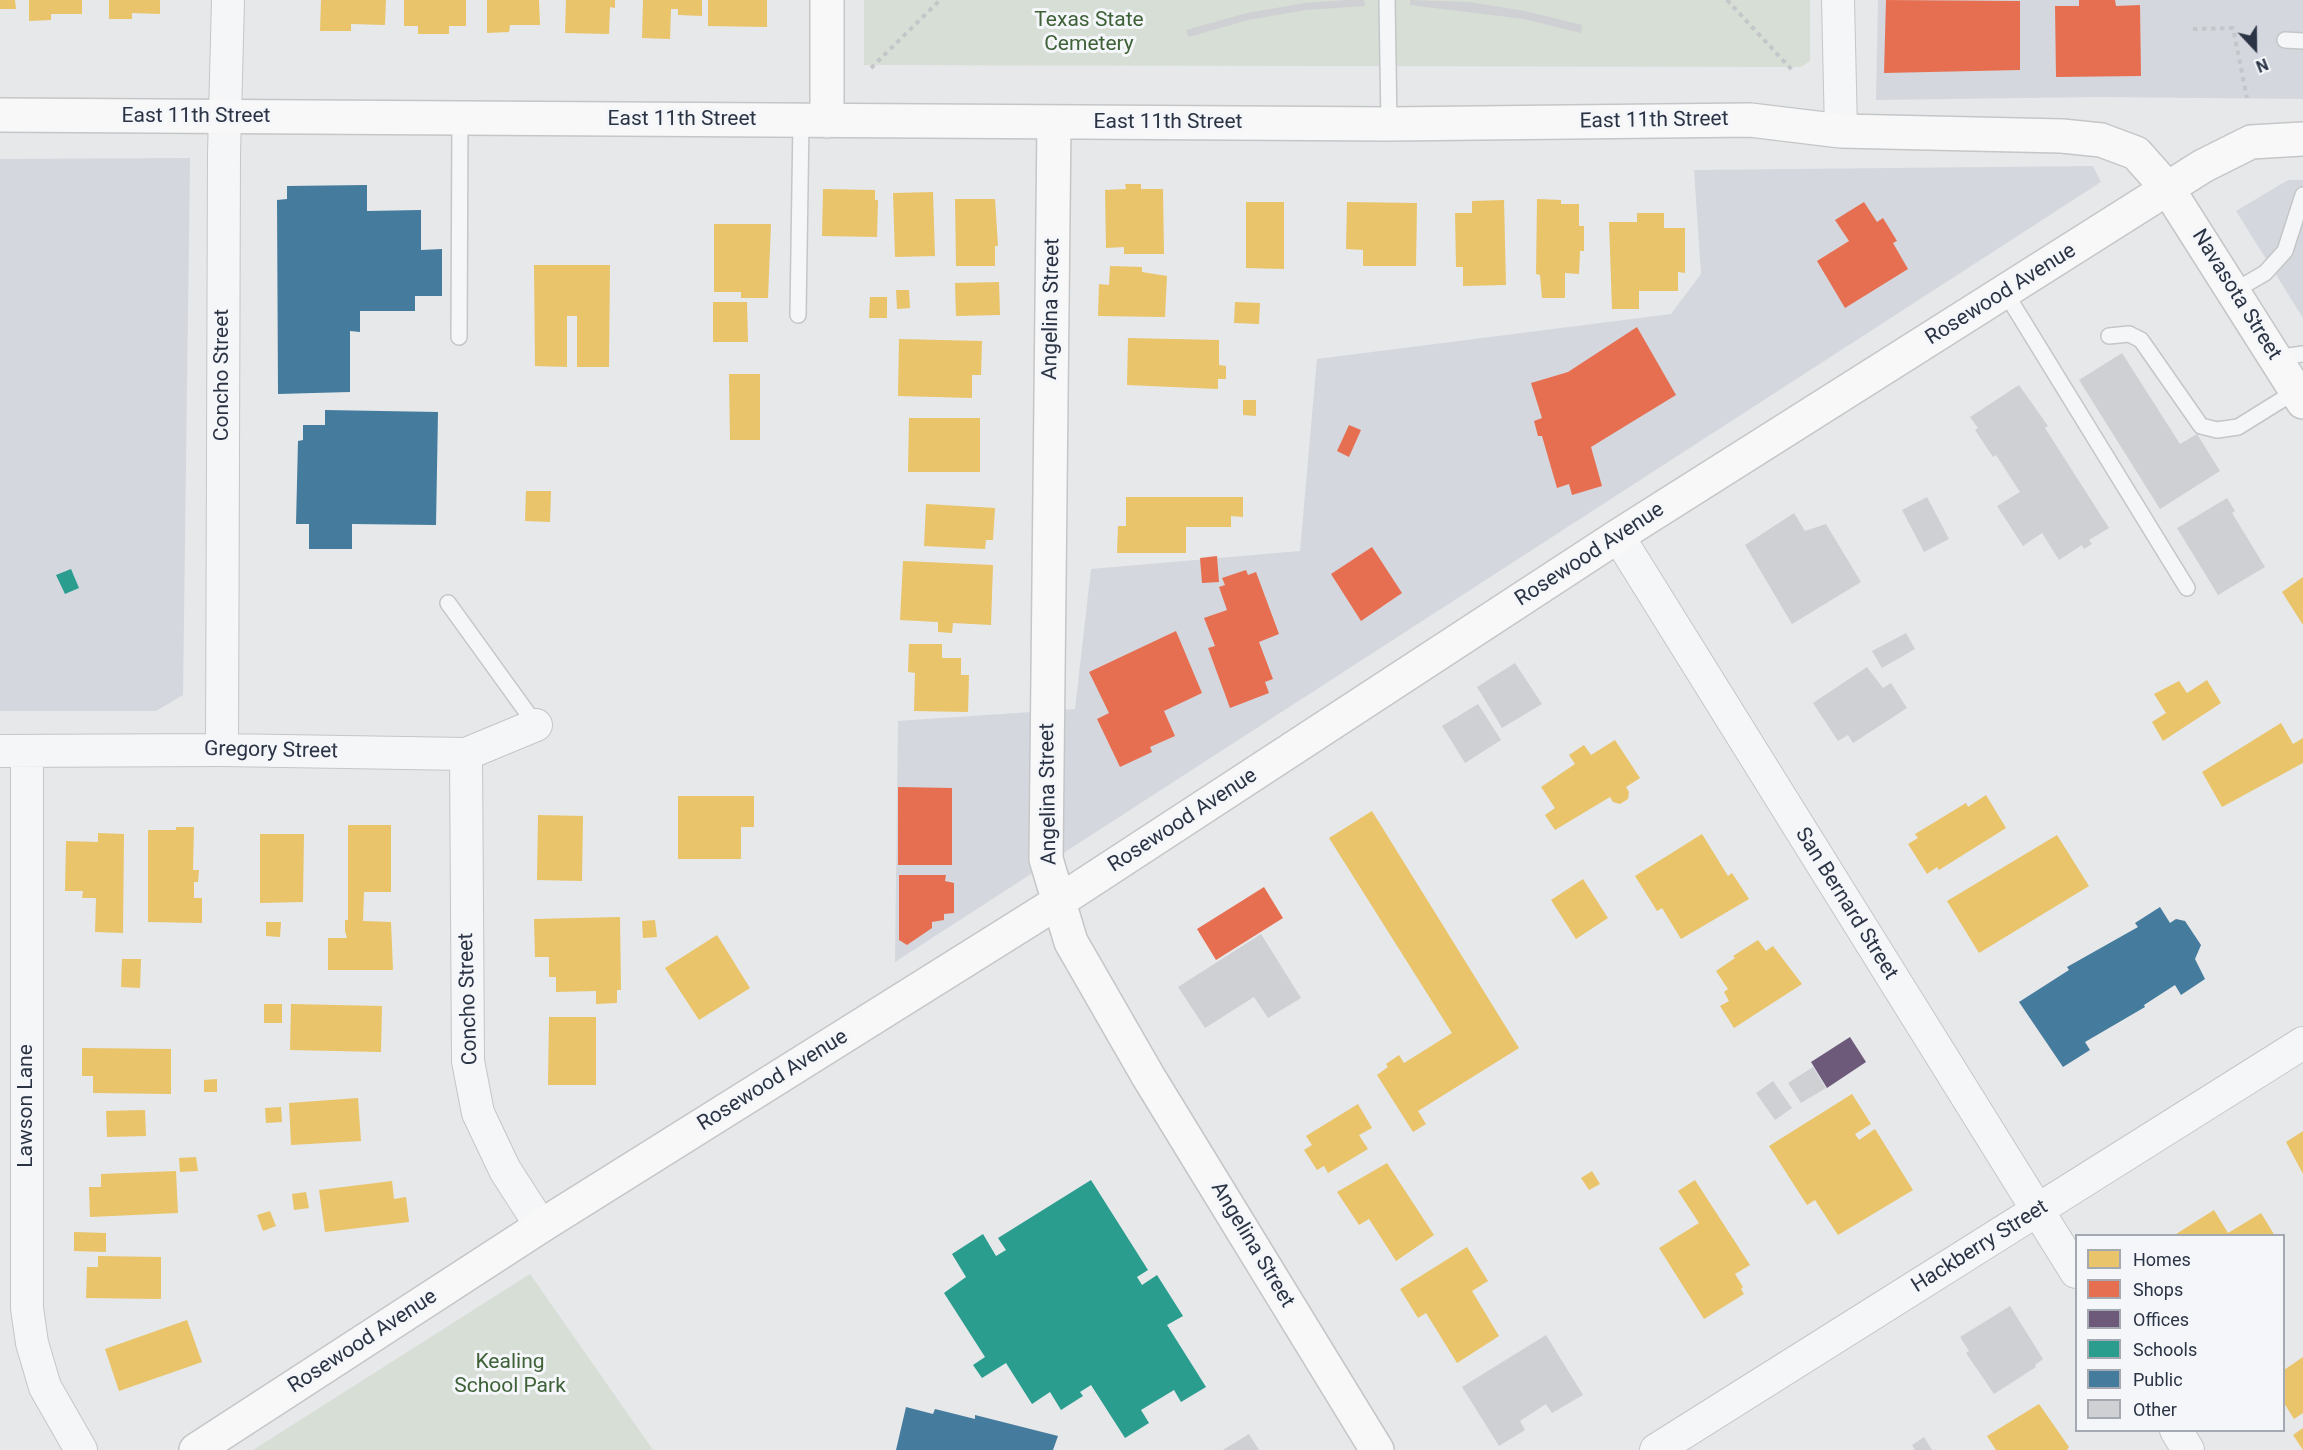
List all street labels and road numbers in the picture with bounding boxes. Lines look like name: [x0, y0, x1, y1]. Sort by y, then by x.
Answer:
street label: East 11th Street: [122, 104, 270, 130]
street label: East 11th Street: [608, 107, 756, 133]
street label: East 11th Street: [1579, 107, 1729, 135]
street label: East 11th Street: [1094, 110, 1242, 136]
street label: Navasota Street: [2186, 225, 2286, 365]
street label: Angelina Street: [1038, 238, 1066, 380]
street label: Rosewood Avenue: [1921, 239, 2081, 351]
street label: Concho Street: [210, 309, 236, 441]
street label: Rosewood Avenue: [1511, 497, 1669, 613]
street label: Angelina Street: [1035, 723, 1063, 865]
street label: Gregory Street: [204, 737, 338, 765]
street label: Rosewood Avenue: [1104, 763, 1262, 879]
street label: San Bernard Street: [1789, 823, 1903, 985]
street label: Concho Street: [454, 932, 484, 1066]
street label: Rosewood Avenue: [693, 1025, 853, 1137]
street label: Lawson Lane: [14, 1044, 40, 1168]
street label: Angelina Street: [1205, 1178, 1299, 1312]
street label: Hackberry Street: [1907, 1195, 2053, 1299]
street label: Rosewood Avenue: [284, 1284, 442, 1400]

